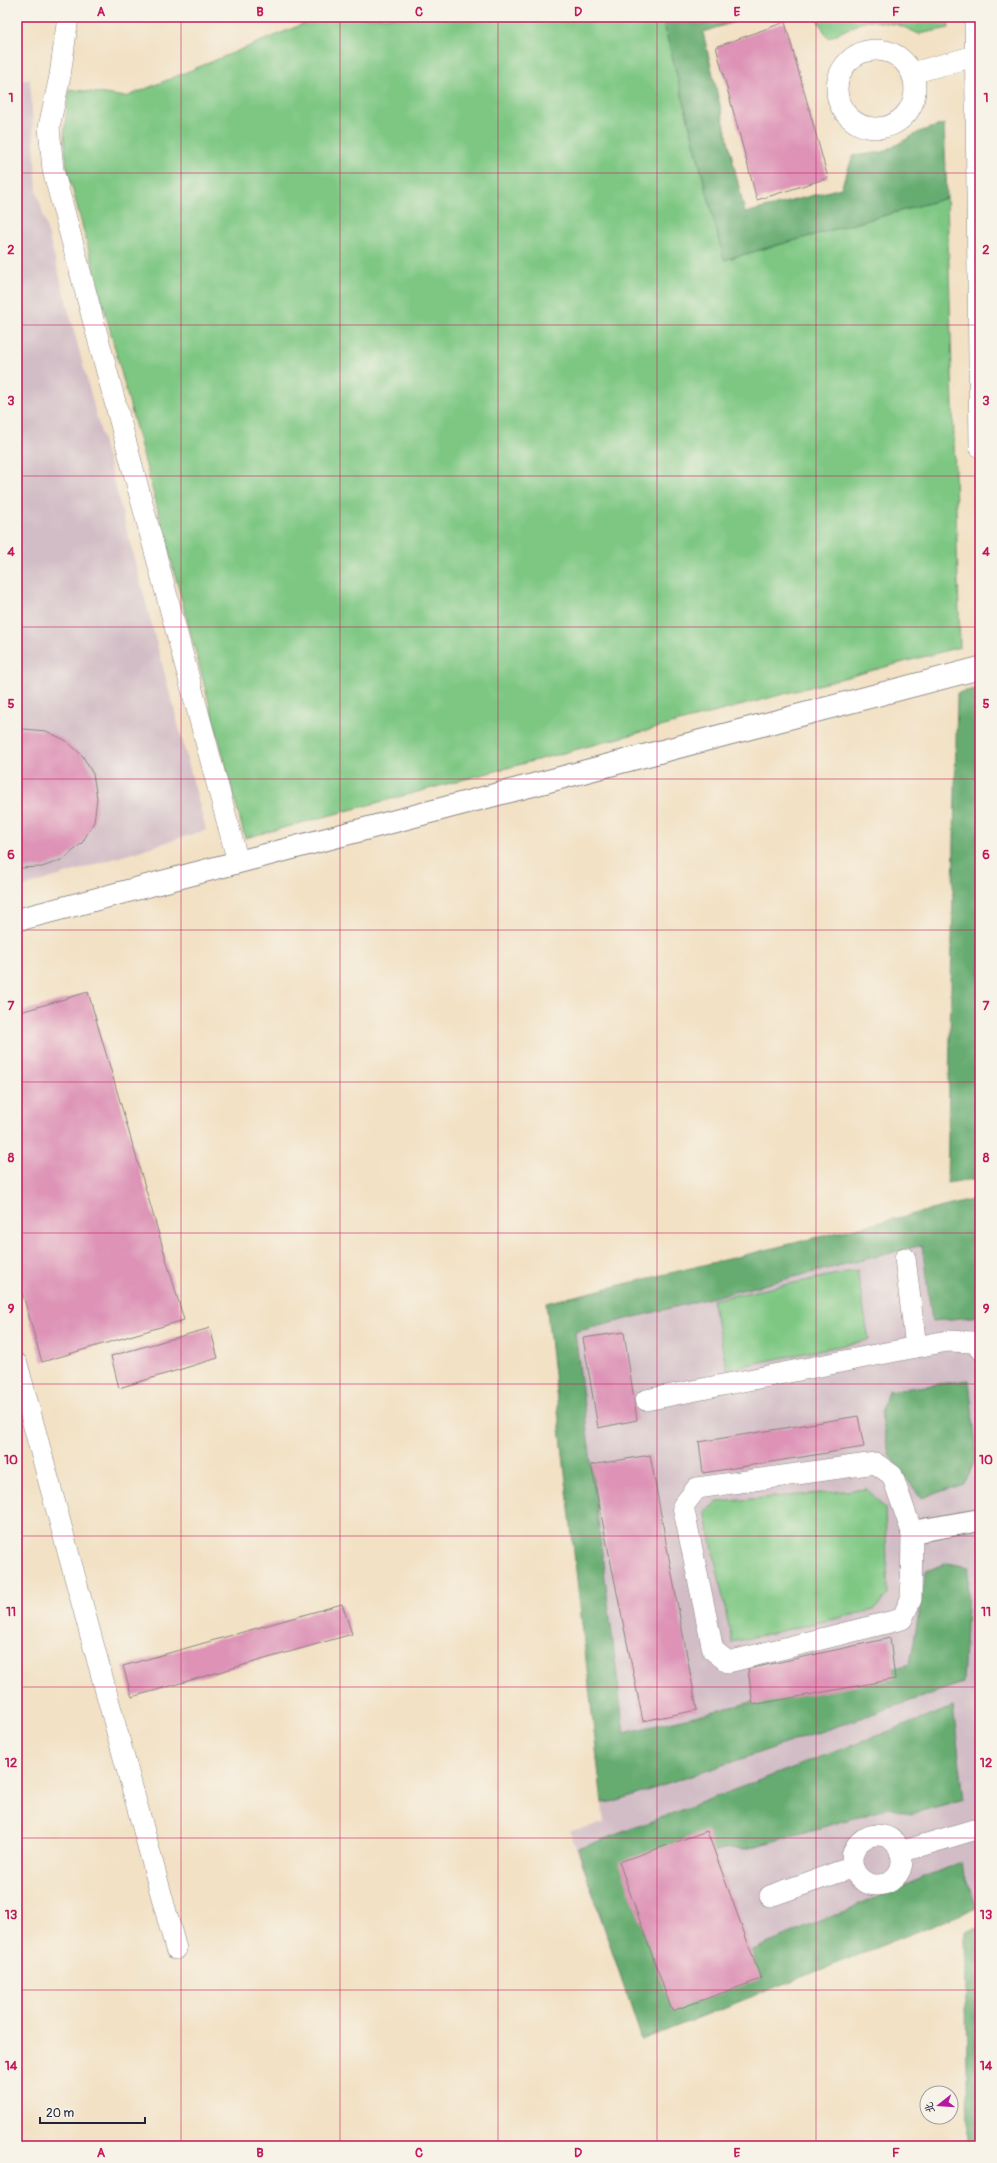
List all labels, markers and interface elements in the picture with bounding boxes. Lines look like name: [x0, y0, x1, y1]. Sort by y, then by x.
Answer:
text: A: [97, 4, 106, 20]
text: B: [256, 4, 264, 20]
text: C: [415, 4, 423, 20]
text: D: [574, 4, 582, 20]
text: E: [734, 4, 741, 20]
text: F: [892, 4, 900, 20]
text: 1: [8, 90, 14, 106]
text: 1: [983, 90, 989, 106]
text: 2: [7, 242, 15, 258]
text: 2: [982, 242, 990, 258]
text: 3: [7, 393, 15, 409]
text: 3: [982, 393, 990, 409]
text: 4: [7, 544, 15, 560]
text: 4: [982, 544, 990, 560]
text: 5: [7, 696, 15, 712]
text: 5: [982, 696, 990, 712]
text: 6: [7, 847, 15, 863]
text: 6: [982, 847, 990, 863]
text: 7: [8, 998, 15, 1014]
text: 7: [983, 998, 990, 1014]
text: 8: [8, 1150, 15, 1166]
text: 8: [983, 1150, 990, 1166]
text: 9: [8, 1301, 15, 1317]
text: 9: [983, 1301, 990, 1317]
text: 10: [4, 1452, 18, 1468]
text: 10: [979, 1452, 993, 1468]
text: 11: [6, 1604, 16, 1620]
text: 11: [981, 1604, 991, 1620]
text: 12: [5, 1755, 17, 1771]
text: 12: [980, 1755, 992, 1771]
text: 13: [5, 1907, 17, 1923]
text: 13: [980, 1907, 992, 1923]
text: 14: [5, 2058, 18, 2074]
text: 14: [980, 2058, 993, 2074]
north arrow: [919, 2085, 959, 2125]
scale bar: [40, 2099, 145, 2125]
text: 北: [922, 2101, 938, 2115]
text: 20 m: [46, 2106, 75, 2121]
text: A: [97, 2145, 106, 2161]
text: B: [256, 2145, 264, 2161]
text: C: [415, 2145, 423, 2161]
text: D: [574, 2145, 582, 2161]
text: E: [734, 2145, 741, 2161]
text: F: [892, 2145, 900, 2161]

